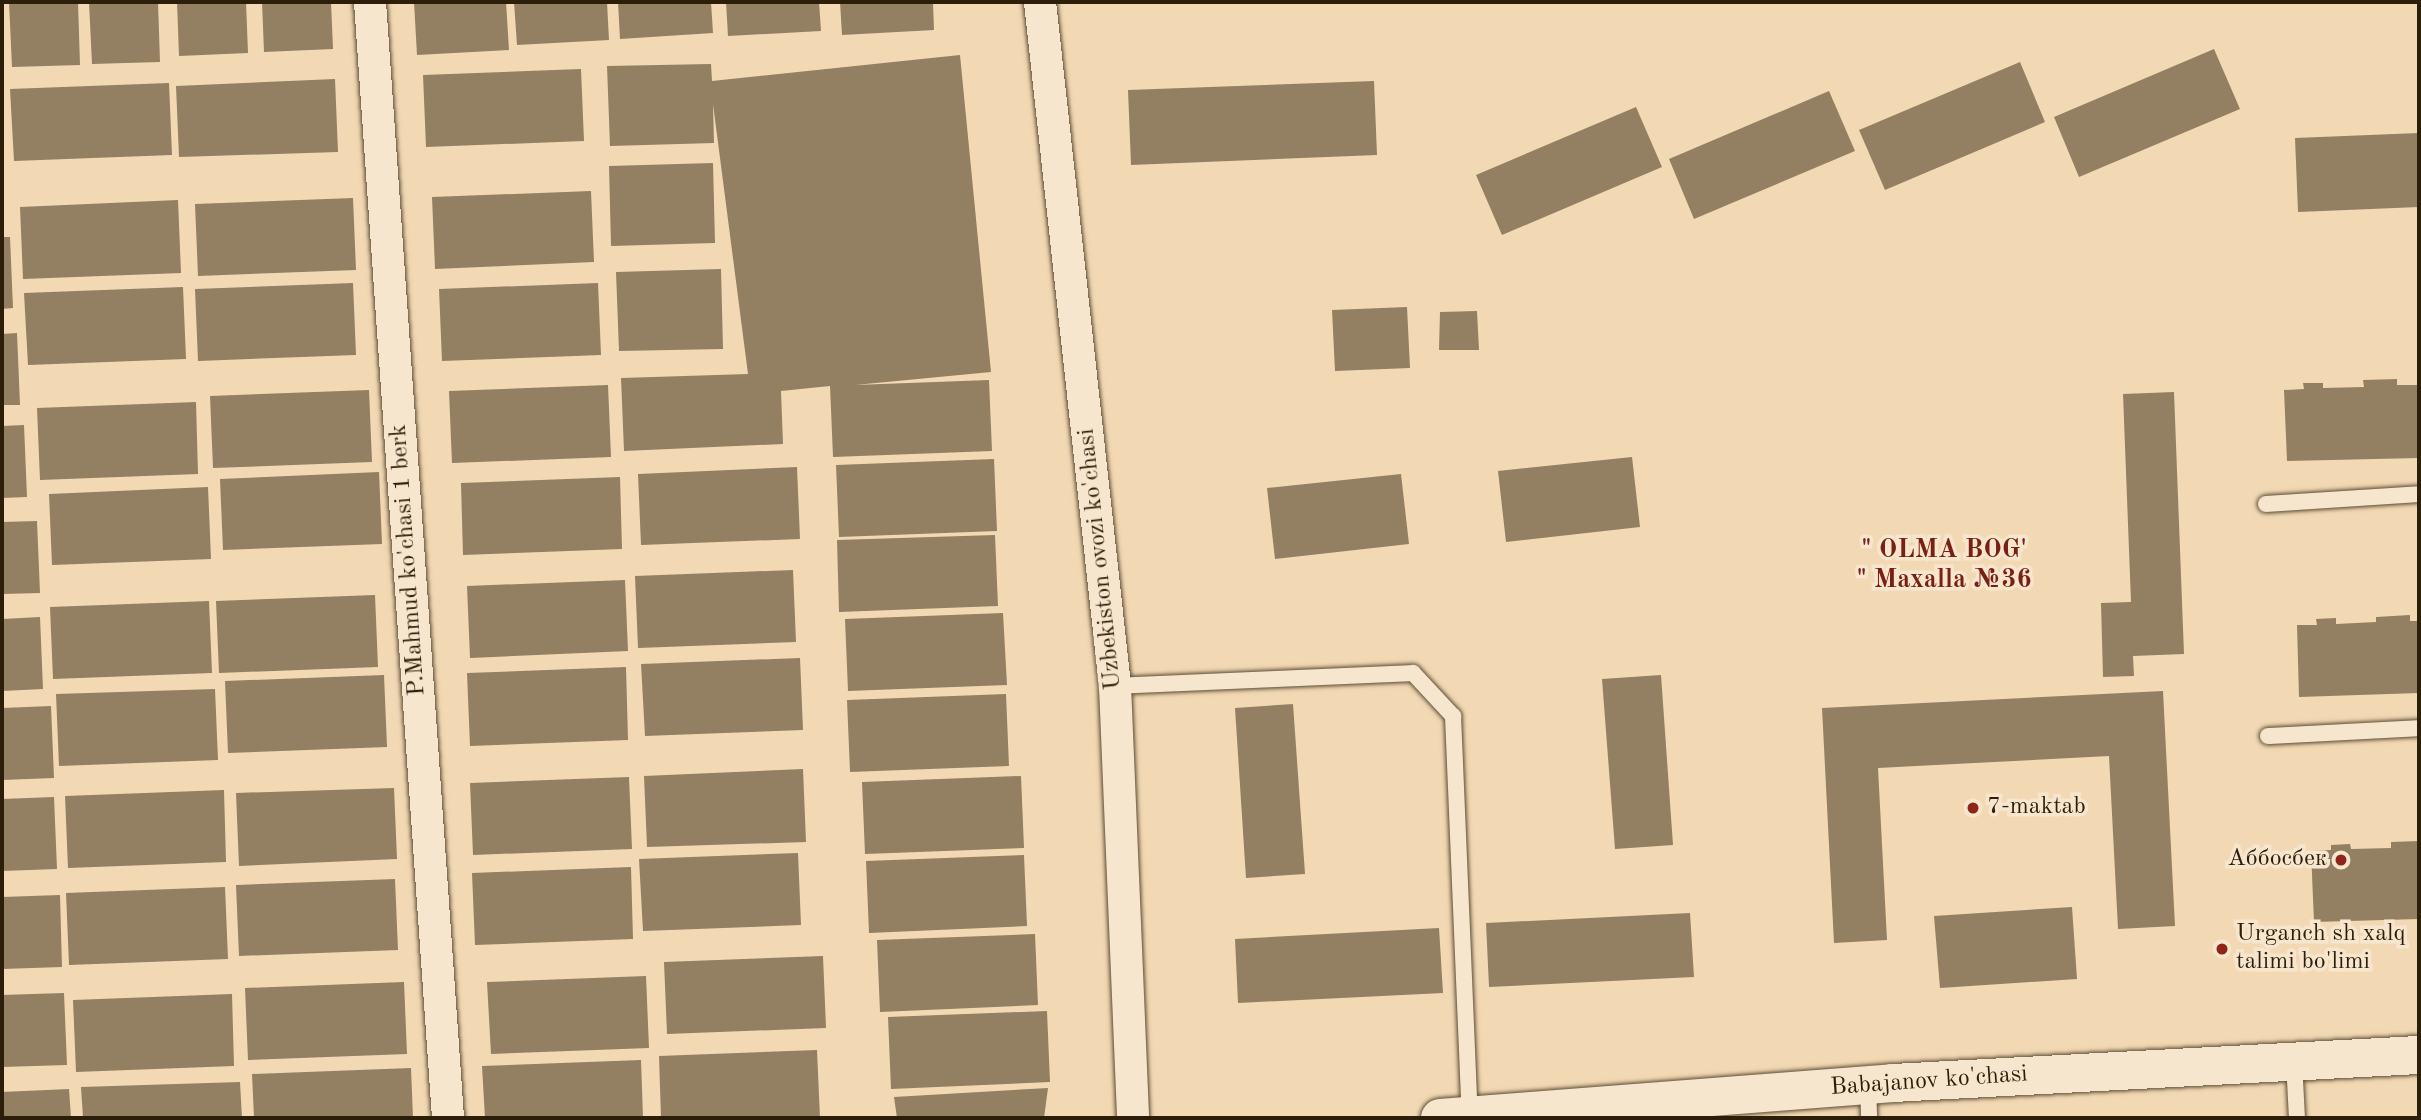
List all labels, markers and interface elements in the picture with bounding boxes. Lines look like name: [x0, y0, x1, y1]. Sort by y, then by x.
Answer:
street label: P.Mahmud ko'chasi 1 berk: [385, 423, 433, 697]
street label: Uzbekiston ovozi ko'chasi: [1073, 427, 1129, 691]
district label: " OLMA BOG' " Maxalla №36: [1856, 535, 2032, 596]
place label: 7-maktab: [1987, 794, 2086, 822]
marker: 7-maktab: [1965, 800, 1981, 816]
place label: Аббосбек: [2227, 846, 2327, 874]
marker: Аббосбек: [2333, 852, 2349, 868]
place label: Urganch sh xalq talimi bo'limi: [2236, 921, 2406, 977]
marker: Urganch sh xalq talimi bo'limi: [2214, 941, 2230, 957]
street label: Babajanov ko'chasi: [1829, 1061, 2029, 1103]

